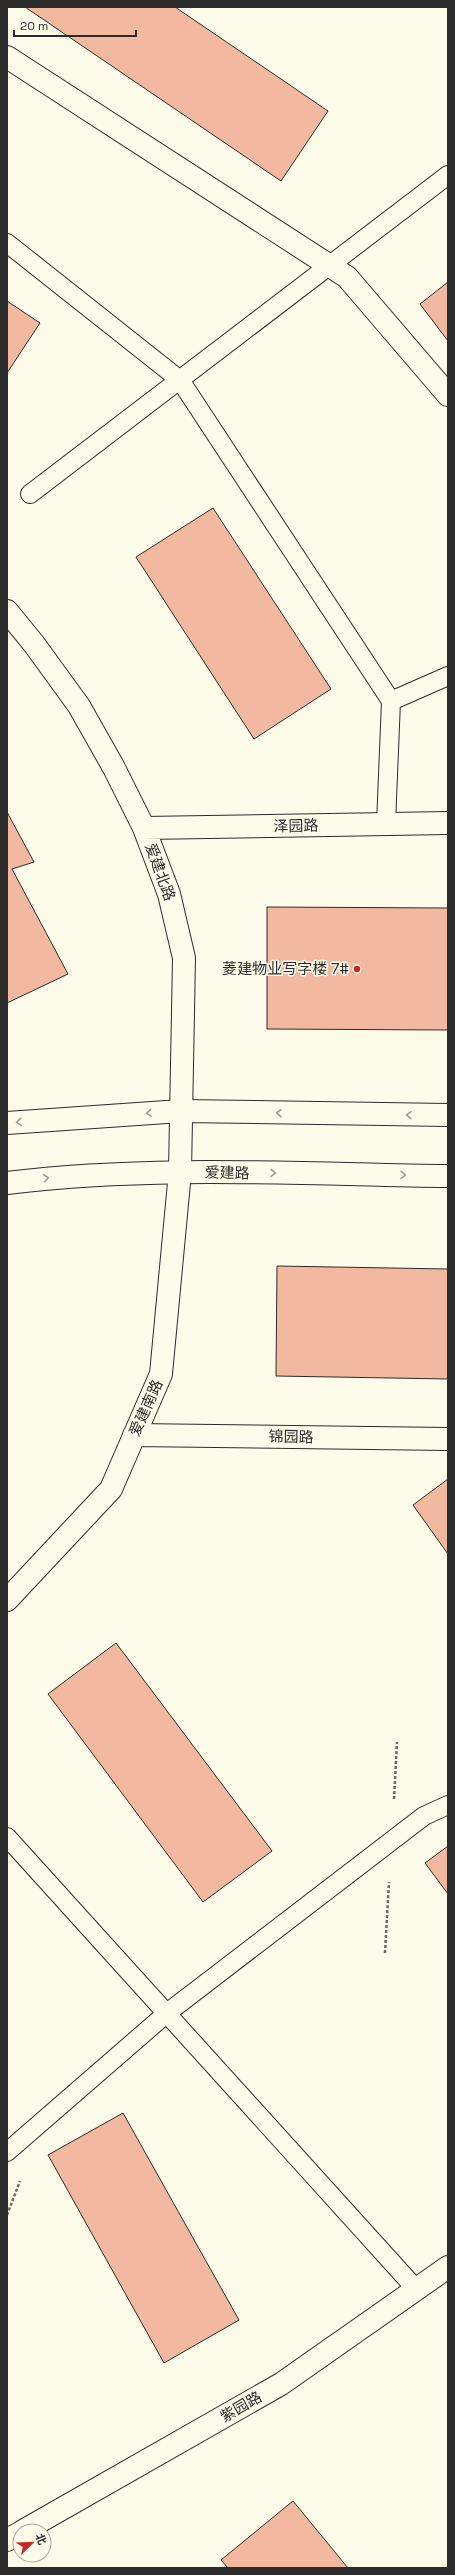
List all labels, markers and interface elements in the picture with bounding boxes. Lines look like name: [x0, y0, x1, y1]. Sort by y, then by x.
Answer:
scale bar: [14, 12, 136, 38]
text: 20 m: [20, 18, 48, 34]
street label: 泽园路: [273, 816, 319, 835]
street label: 爱建北路: [141, 840, 180, 903]
place label: 菱建物业写字楼 7#: [222, 959, 349, 978]
marker: 菱建物业写字楼 7#: [352, 964, 362, 974]
one-way arrow: [146, 1109, 152, 1117]
one-way arrow: [276, 1109, 282, 1117]
one-way arrow: [406, 1111, 412, 1119]
one-way arrow: [16, 1117, 22, 1126]
street label: 爱建路: [204, 1163, 250, 1182]
one-way arrow: [270, 1169, 276, 1177]
one-way arrow: [400, 1171, 406, 1179]
one-way arrow: [43, 1174, 49, 1183]
street label: 爱建南路: [125, 1377, 166, 1439]
street label: 锦园路: [268, 1427, 314, 1446]
street label: 紫园路: [217, 2387, 265, 2426]
north arrow: [12, 2523, 52, 2563]
text: 北: [33, 2531, 50, 2547]

